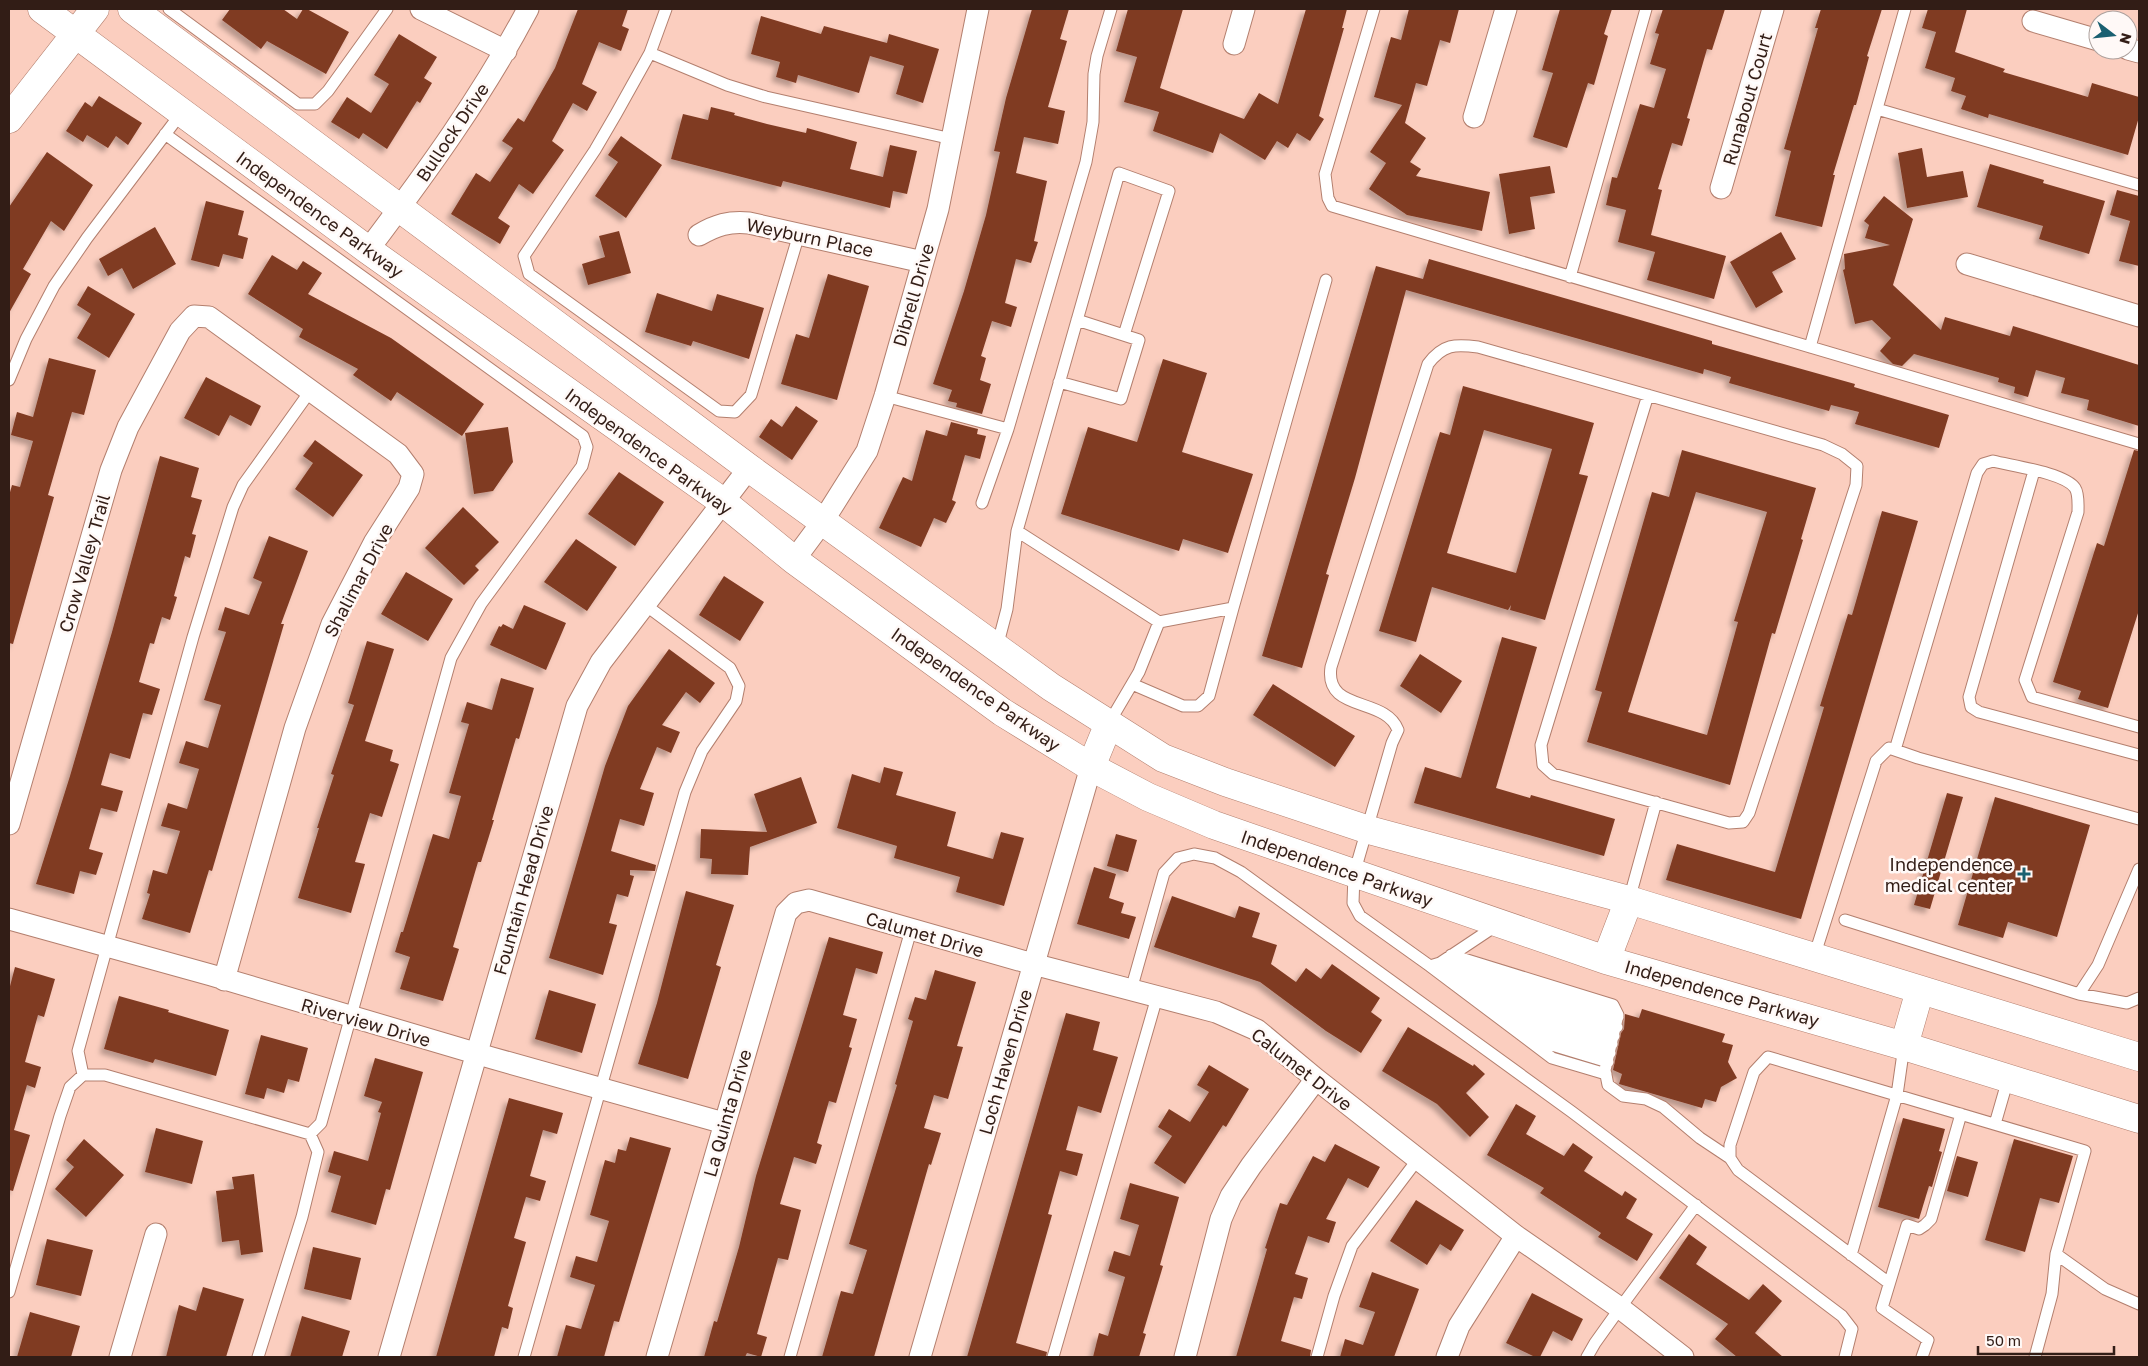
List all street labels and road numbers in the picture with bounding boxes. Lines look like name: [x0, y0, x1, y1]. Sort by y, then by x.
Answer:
street label: Runabout Court: [1718, 30, 1776, 168]
street label: Bullock Drive: [411, 79, 493, 185]
street label: Independence Parkway: [232, 146, 408, 282]
street label: Weyburn Place: [745, 213, 875, 261]
street label: Dibrell Drive: [888, 241, 938, 349]
street label: Independence Parkway: [561, 383, 737, 519]
street label: Crow Valley Trail: [54, 491, 114, 635]
street label: Shalimar Drive: [319, 519, 397, 641]
street label: Independence Parkway: [887, 622, 1065, 756]
street label: Fountain Head Drive: [488, 803, 558, 977]
street label: Independence Parkway: [1238, 825, 1436, 911]
street label: Calumet Drive: [863, 907, 987, 961]
street label: Independence Parkway: [1622, 955, 1822, 1031]
street label: Loch Haven Drive: [974, 987, 1036, 1137]
street label: Riverview Drive: [299, 993, 433, 1051]
street label: Calumet Drive: [1247, 1023, 1357, 1115]
street label: La Quinta Drive: [698, 1047, 756, 1179]

